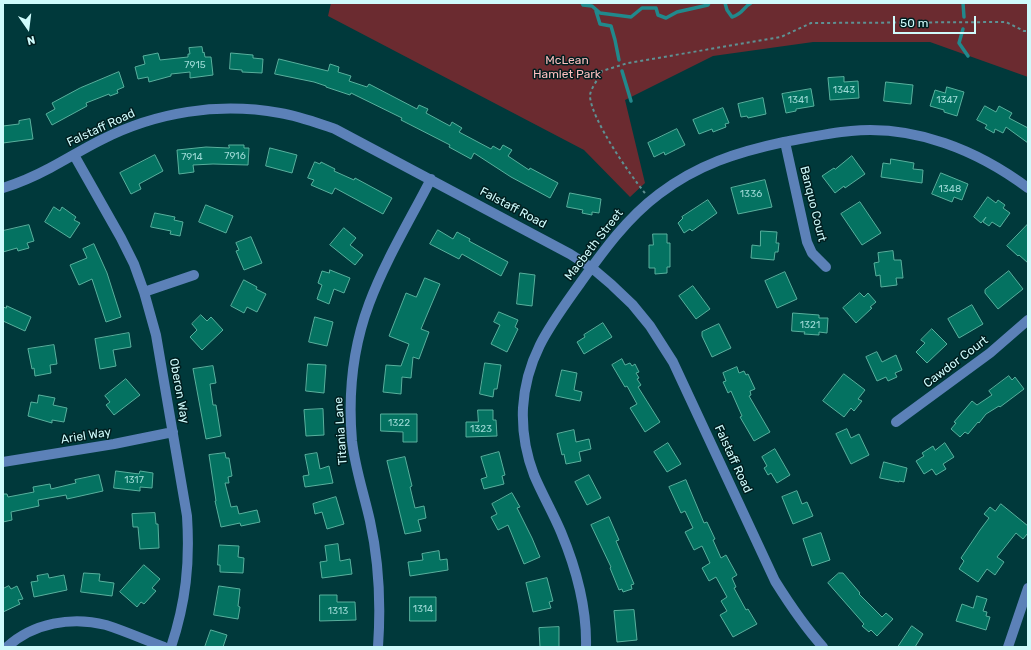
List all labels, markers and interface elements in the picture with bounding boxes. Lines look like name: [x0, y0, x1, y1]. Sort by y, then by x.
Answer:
north arrow: [8, 8, 48, 48]
scale bar: [895, 8, 978, 34]
text: 50 m: [900, 16, 928, 30]
text: N: [26, 33, 36, 47]
park label: McLean Hamlet Park: [533, 54, 601, 82]
house number: 7915: [184, 59, 206, 71]
house number: 1343: [833, 84, 855, 96]
house number: 1341: [788, 94, 808, 106]
house number: 1347: [936, 94, 958, 106]
street label: Falstaff Road: [65, 106, 137, 150]
house number: 7916: [224, 150, 246, 162]
house number: 7914: [181, 151, 203, 163]
street label: Banquo Court: [797, 165, 829, 243]
house number: 1348: [939, 183, 961, 195]
street label: Falstaff Road: [477, 184, 549, 232]
house number: 1336: [740, 188, 762, 200]
street label: Macbeth Street: [562, 207, 626, 283]
house number: 1321: [800, 319, 820, 331]
street label: Cawdor Court: [921, 333, 991, 391]
street label: Oberon Way: [166, 357, 192, 425]
street label: Titania Lane: [331, 396, 351, 466]
house number: 1322: [388, 417, 410, 429]
house number: 1323: [470, 423, 492, 435]
street label: Falstaff Road: [711, 423, 755, 495]
street label: Ariel Way: [60, 425, 112, 447]
house number: 1317: [124, 474, 144, 486]
house number: 1314: [413, 603, 433, 615]
house number: 1313: [328, 605, 348, 617]

